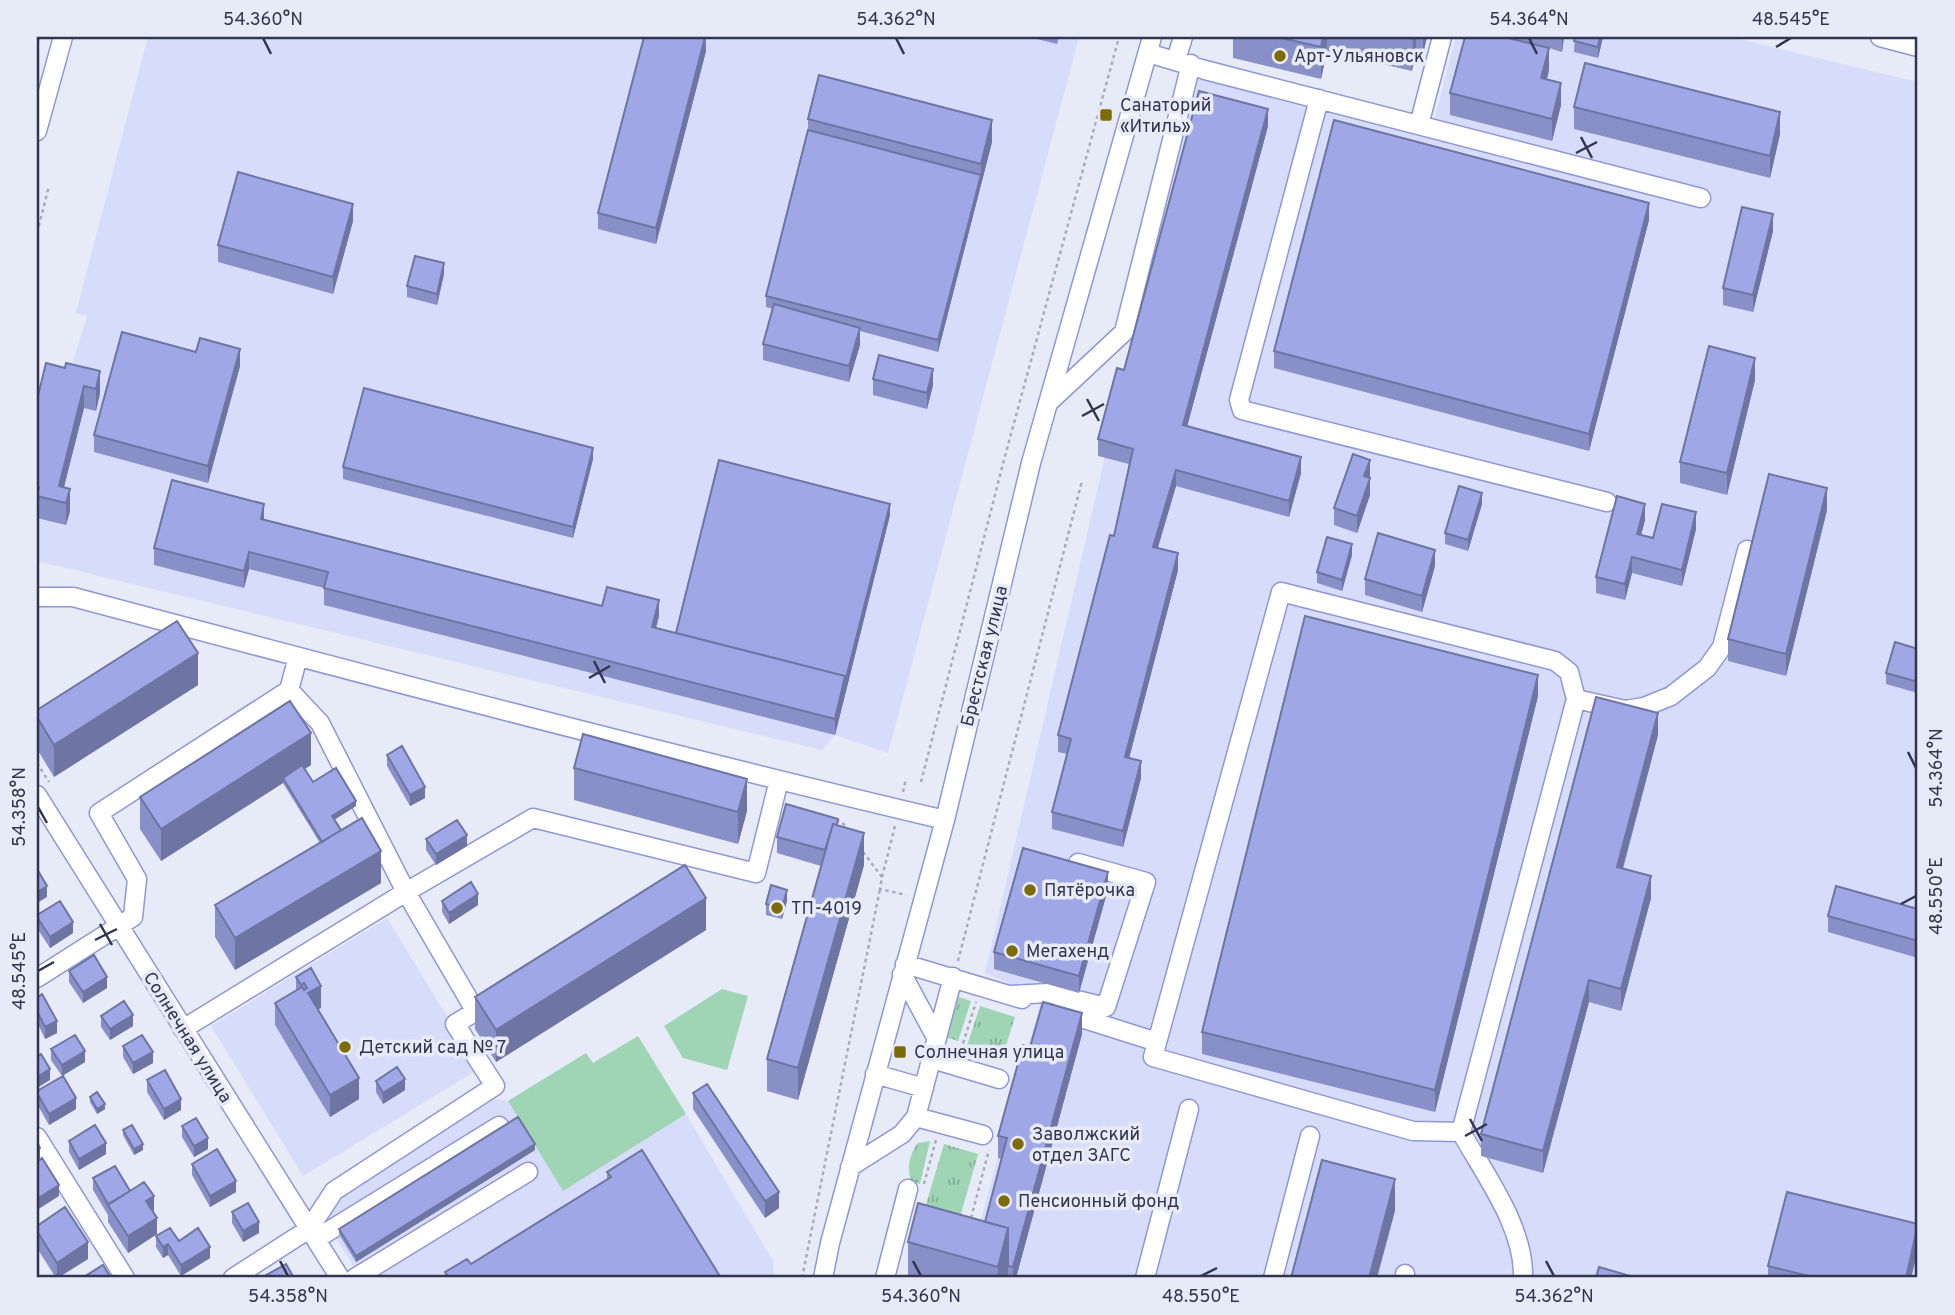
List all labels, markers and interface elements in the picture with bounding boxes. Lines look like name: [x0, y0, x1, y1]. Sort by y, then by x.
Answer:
text: 54.360°N: [223, 9, 303, 32]
text: 54.362°N: [856, 9, 936, 32]
text: 54.364°N: [1489, 9, 1569, 32]
text: 48.545°E: [1752, 9, 1830, 32]
place label: Арт-Ульяновск: [1294, 46, 1424, 69]
marker: Арт-Ульяновск: [1272, 48, 1288, 64]
place label: Санаторий «Итиль»: [1120, 95, 1211, 139]
marker: Санаторий «Итиль»: [1098, 107, 1114, 123]
street label: Брестская улица: [957, 584, 1014, 729]
text: 54.364°N: [1926, 728, 1949, 808]
text: 54.358°N: [9, 767, 32, 847]
text: 48.550°E: [1926, 857, 1949, 935]
place label: Пятёрочка: [1044, 880, 1135, 903]
marker: Пятёрочка: [1022, 882, 1038, 898]
place label: ТП-4019: [791, 898, 862, 921]
marker: ТП-4019: [769, 900, 785, 916]
text: 48.545°E: [9, 932, 32, 1010]
place label: Мегахенд: [1026, 941, 1109, 964]
marker: Мегахенд: [1004, 943, 1020, 959]
street label: Солнечная улица: [137, 968, 236, 1108]
place label: Детский сад № 7: [359, 1037, 506, 1060]
marker: Детский сад № 7: [337, 1039, 353, 1055]
place label: Солнечная улица: [914, 1042, 1064, 1065]
marker: Солнечная улица: [892, 1044, 908, 1060]
place label: Заволжский отдел ЗАГС: [1032, 1124, 1140, 1168]
marker: Заволжский отдел ЗАГС: [1010, 1136, 1026, 1152]
place label: Пенсионный фонд: [1018, 1191, 1179, 1214]
marker: Пенсионный фонд: [996, 1193, 1012, 1209]
text: 54.358°N: [248, 1286, 328, 1309]
text: 54.360°N: [881, 1286, 961, 1309]
text: 48.550°E: [1162, 1286, 1240, 1309]
text: 54.362°N: [1514, 1286, 1594, 1309]

